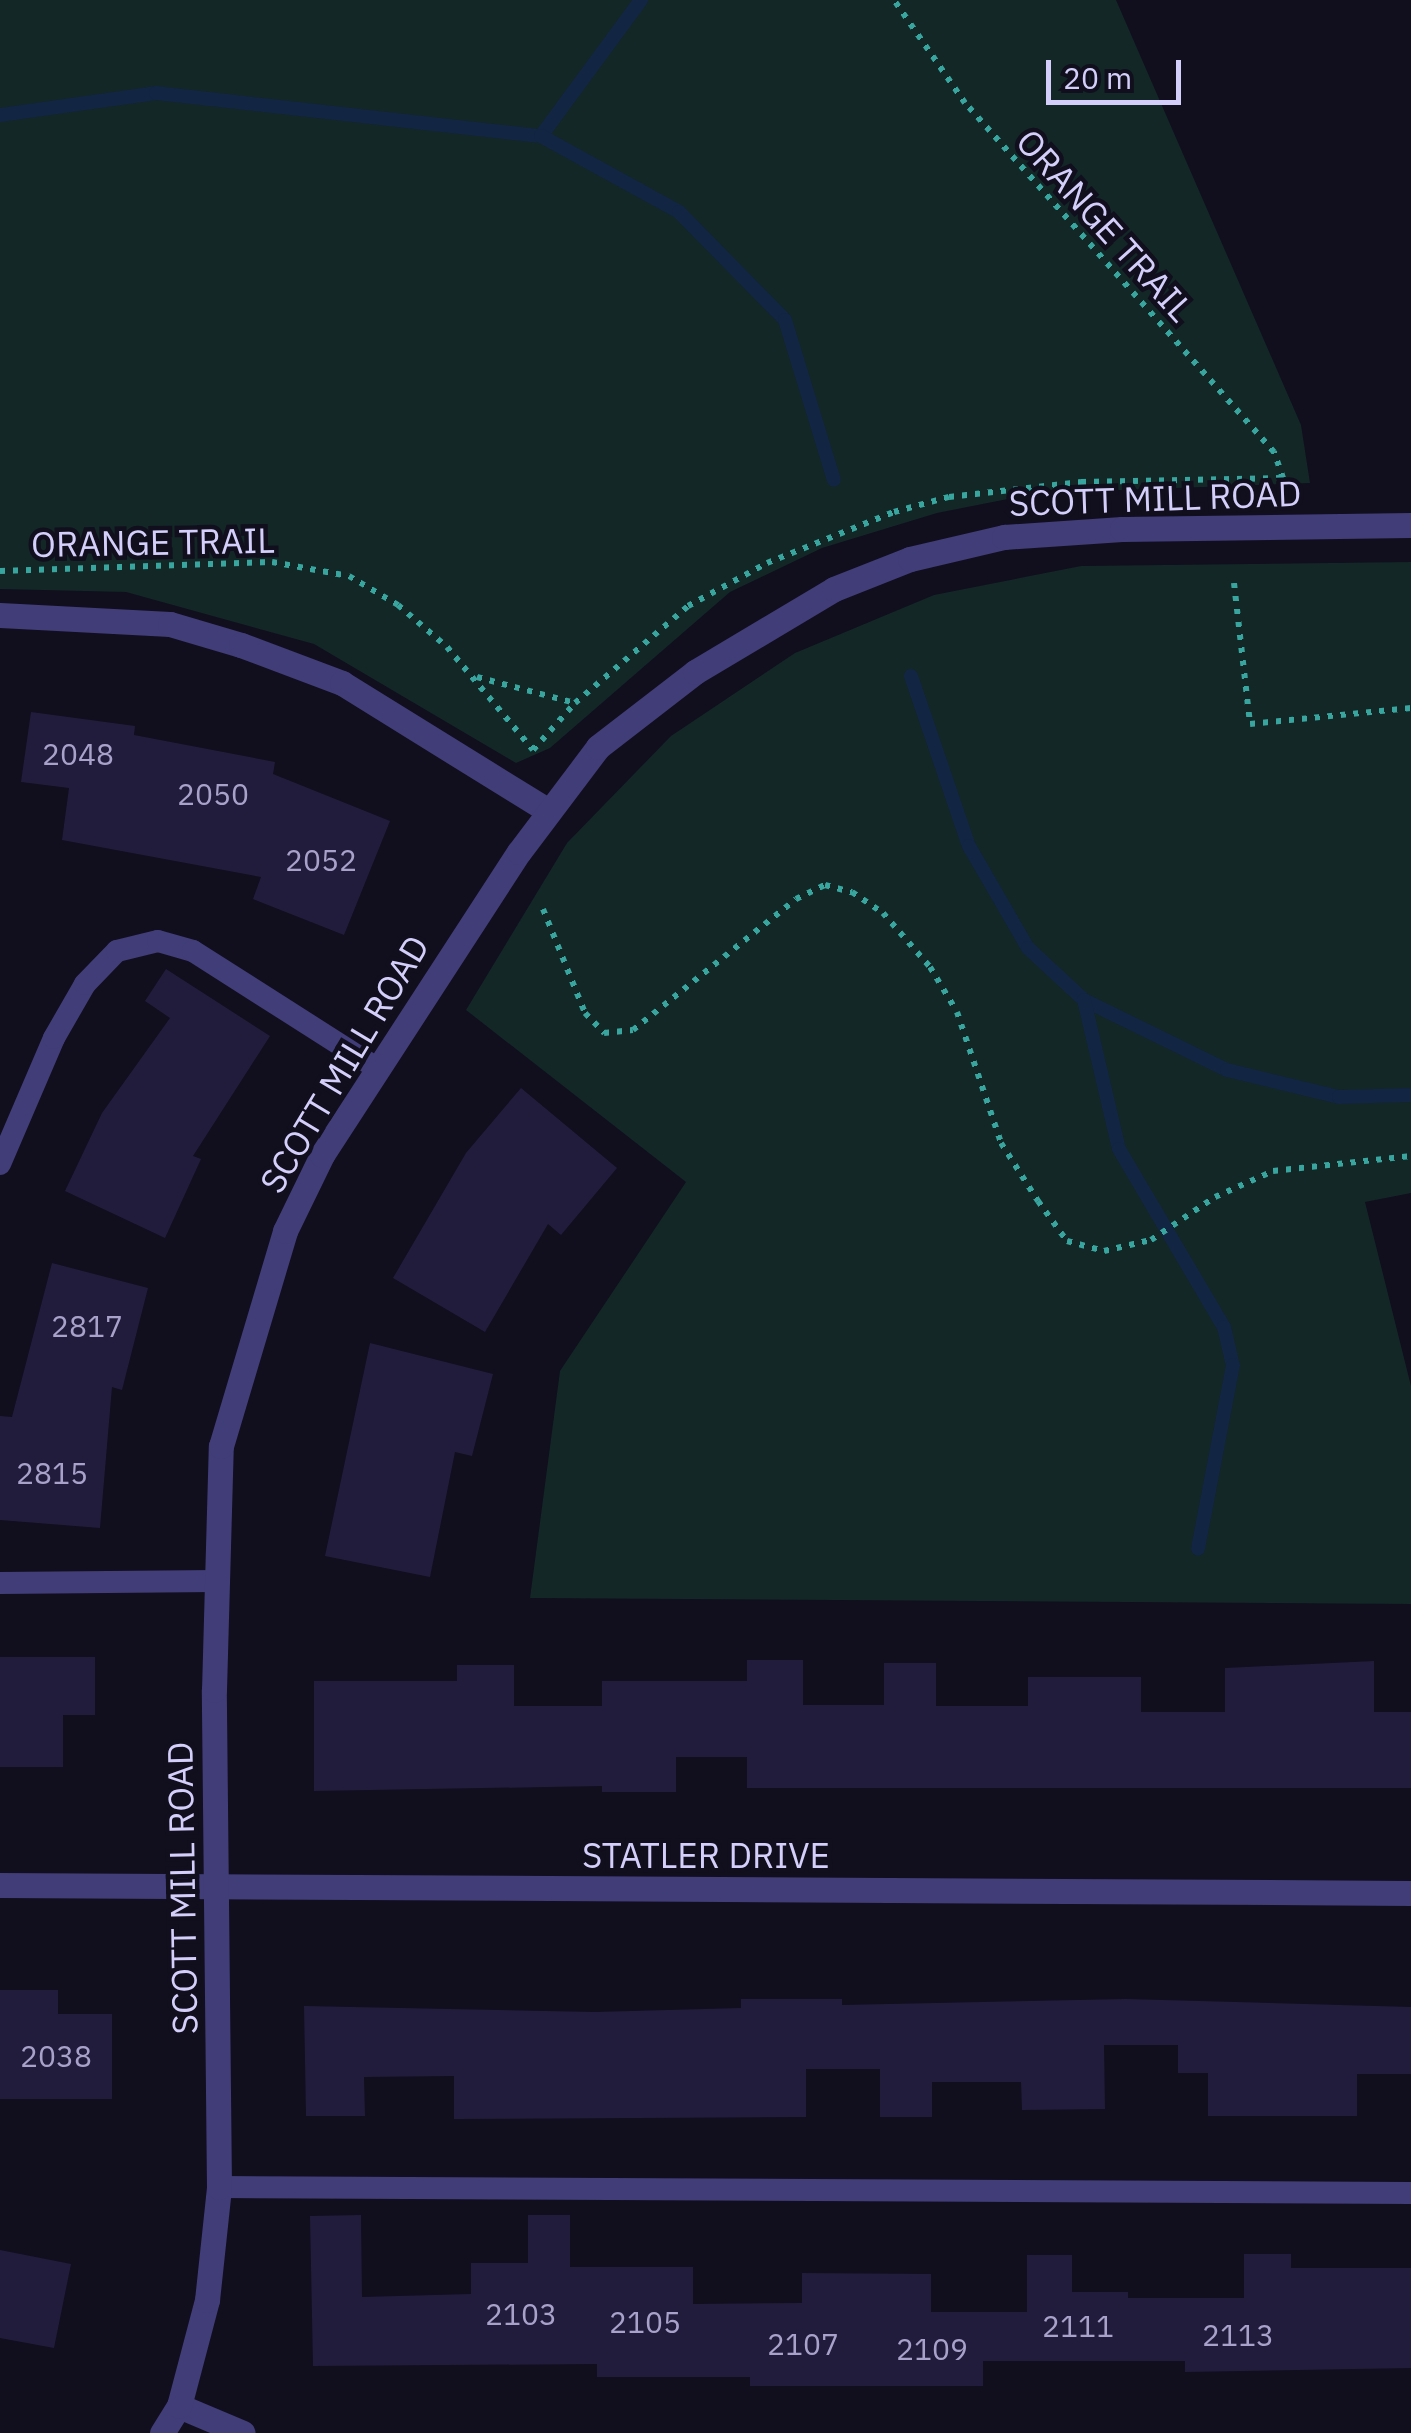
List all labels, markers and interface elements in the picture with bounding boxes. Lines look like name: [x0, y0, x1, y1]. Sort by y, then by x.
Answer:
scale bar: [1051, 40, 1186, 102]
text: 20 m: [1063, 58, 1132, 97]
street label: ORANGE TRAIL: [1008, 120, 1202, 330]
street label: SCOTT MILL ROAD: [1008, 472, 1302, 524]
street label: ORANGE TRAIL: [31, 519, 275, 565]
house number: 2048: [42, 736, 114, 772]
house number: 2050: [177, 776, 249, 812]
house number: 2052: [285, 842, 357, 878]
street label: SCOTT MILL ROAD: [251, 928, 437, 1200]
house number: 2817: [51, 1308, 123, 1344]
house number: 2815: [16, 1455, 88, 1491]
street label: SCOTT MILL ROAD: [158, 1741, 206, 2035]
street label: STATLER DRIVE: [582, 1834, 830, 1876]
house number: 2038: [20, 2038, 92, 2074]
house number: 2103: [485, 2296, 557, 2332]
house number: 2105: [609, 2304, 681, 2340]
house number: 2111: [1042, 2308, 1114, 2344]
house number: 2113: [1202, 2317, 1274, 2353]
house number: 2107: [767, 2326, 839, 2362]
house number: 2109: [896, 2331, 968, 2367]

